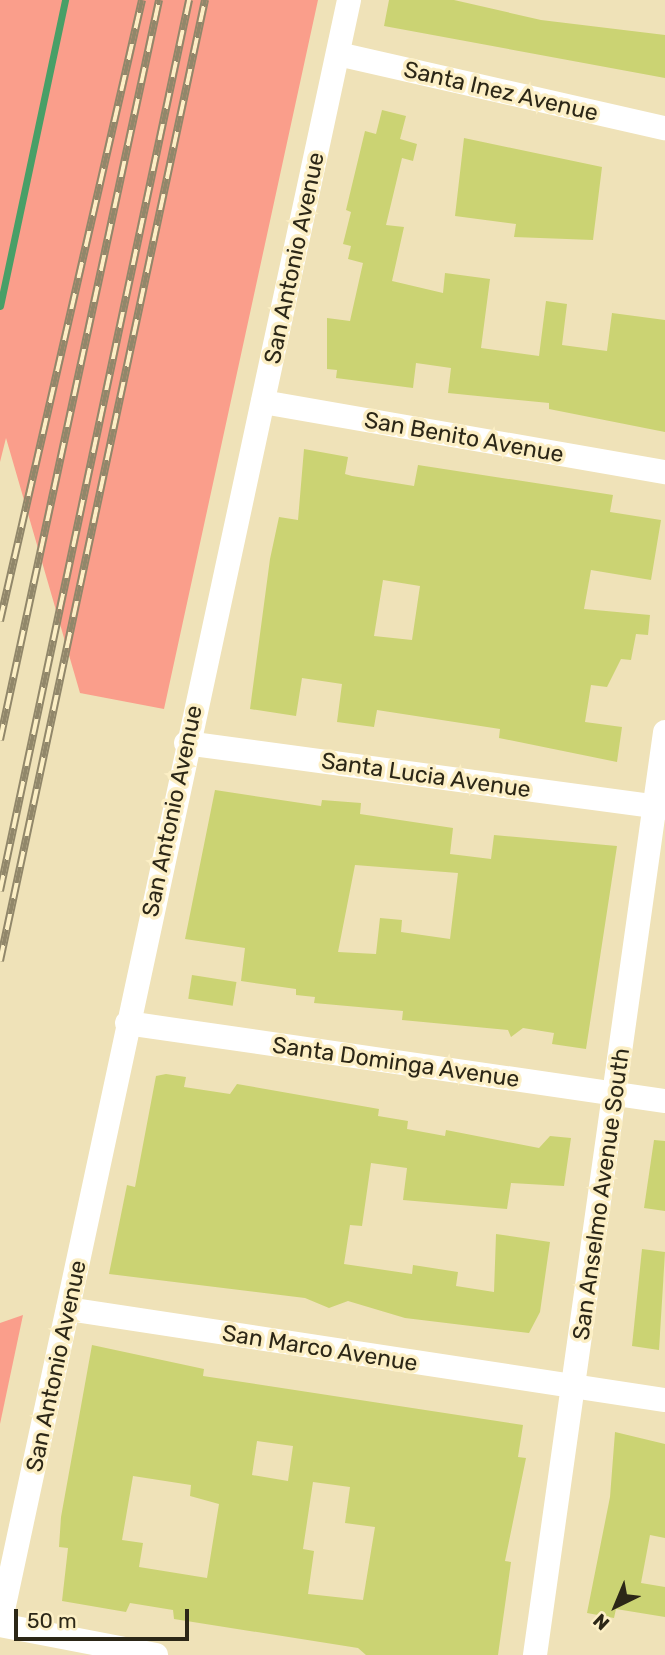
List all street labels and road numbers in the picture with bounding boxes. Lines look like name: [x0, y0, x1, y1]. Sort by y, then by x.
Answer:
street label: Santa Inez Avenue: [401, 55, 601, 127]
street label: San Antonio Avenue: [258, 149, 330, 367]
street label: San Benito Avenue: [362, 406, 566, 468]
street label: San Antonio Avenue: [136, 702, 208, 920]
street label: Santa Lucia Avenue: [319, 747, 533, 803]
street label: Santa Dominga Avenue: [270, 1031, 522, 1093]
street label: San Anselmo Avenue South: [567, 1046, 635, 1342]
street label: San Antonio Avenue: [20, 1257, 92, 1475]
street label: San Marco Avenue: [220, 1319, 420, 1377]

